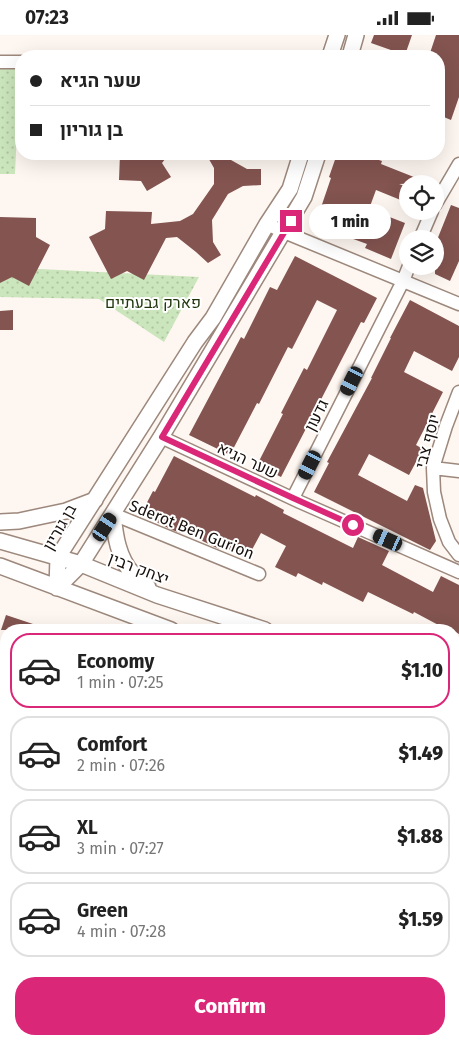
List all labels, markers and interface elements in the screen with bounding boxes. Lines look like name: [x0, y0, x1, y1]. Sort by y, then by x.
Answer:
text: 07:23: [25, 6, 69, 29]
text: שער הגיא: [60, 69, 141, 92]
text: בן גוריון: [60, 118, 123, 141]
map controls: [399, 175, 444, 275]
button: locate: [399, 175, 444, 220]
callout: 1 min: [308, 203, 391, 239]
route end: [280, 210, 302, 232]
text: 1 min: [331, 212, 369, 231]
button: layers: [399, 230, 444, 275]
park label: פארק גבעתיים: [105, 293, 201, 312]
car: [338, 364, 365, 398]
street label: גדעון: [300, 396, 332, 434]
street label: יוסף צבי: [411, 412, 444, 470]
street label: שער הגיא: [214, 438, 281, 483]
car: [296, 448, 323, 482]
street label: Sderot Ben Gurion: [127, 496, 257, 563]
street label: בן גוריון: [39, 500, 80, 554]
car: [90, 510, 119, 544]
route start: [342, 514, 364, 536]
car: [371, 527, 404, 553]
street label: יצחק רבין: [106, 548, 172, 589]
icon: car: [17, 648, 62, 693]
text: Economy: [77, 650, 154, 673]
text: $1.10: [401, 659, 443, 682]
text: 1 min · 07:25: [77, 673, 164, 692]
icon: car: [17, 731, 62, 776]
text: Comfort: [77, 733, 147, 756]
text: $1.49: [399, 742, 443, 765]
text: 2 min · 07:26: [77, 756, 165, 775]
icon: car: [17, 814, 62, 859]
text: XL: [77, 816, 98, 839]
text: $1.88: [397, 825, 443, 848]
text: 3 min · 07:27: [77, 839, 164, 858]
icon: car: [17, 897, 62, 942]
text: Green: [77, 899, 128, 922]
text: $1.59: [399, 908, 443, 931]
text: 4 min · 07:28: [77, 922, 166, 941]
button: Confirm: [15, 977, 445, 1035]

